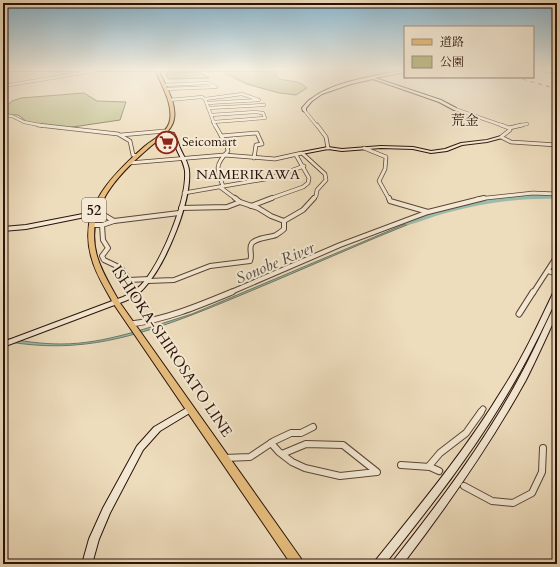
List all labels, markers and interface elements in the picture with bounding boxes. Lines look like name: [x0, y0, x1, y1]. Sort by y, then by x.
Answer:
legend: [404, 26, 534, 78]
text: 道路: [440, 34, 464, 50]
text: 公園: [440, 54, 464, 70]
district label: 荒金: [451, 111, 479, 130]
supermarket icon: Seicomart: [154, 129, 180, 155]
place label: Seicomart: [182, 133, 237, 151]
district label: NAMERIKAWA: [196, 165, 300, 184]
road number: 52: [82, 198, 106, 222]
water label: Sonobe River: [232, 236, 319, 289]
street label: ISHIOKA-SHIROSATO LINE: [107, 261, 237, 441]

